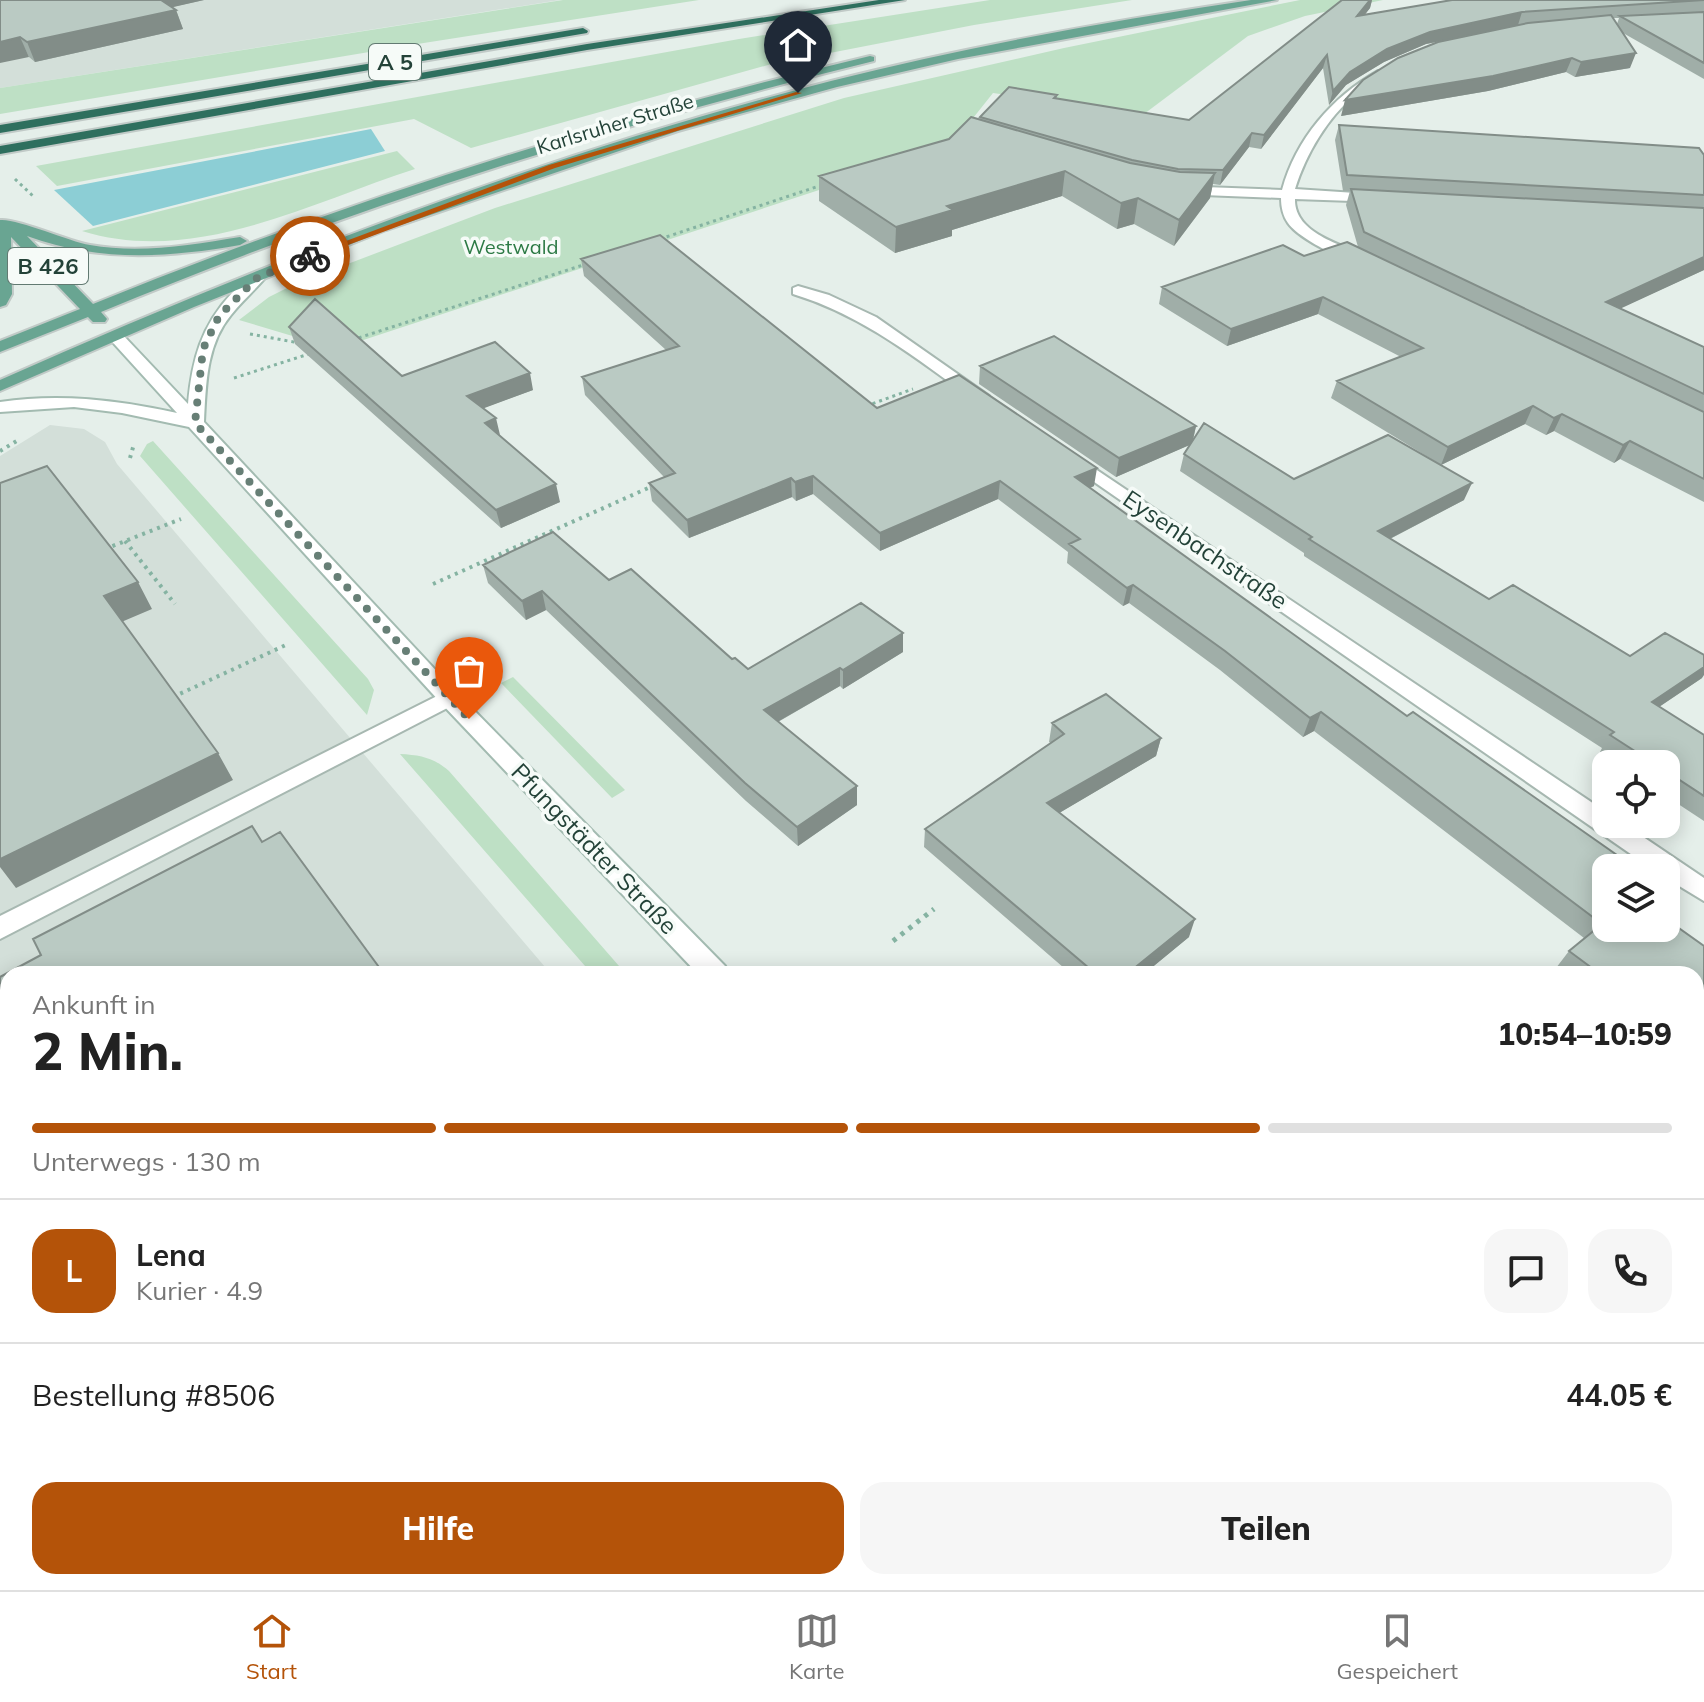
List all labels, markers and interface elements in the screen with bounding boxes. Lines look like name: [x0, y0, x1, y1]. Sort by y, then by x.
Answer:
pin: [764, 11, 832, 93]
icon: home: [776, 23, 820, 67]
road number: A 5: [369, 44, 421, 80]
street label: Karlsruher Straße: [533, 88, 696, 159]
courier: [270, 216, 350, 296]
icon: bike: [288, 234, 332, 278]
park label: Westwald: [464, 234, 558, 259]
road number: B 426: [8, 248, 88, 284]
street label: Eysenbachstraße: [1118, 483, 1293, 615]
pin: [435, 637, 503, 719]
icon: bag: [447, 649, 491, 693]
map controls: [1592, 750, 1680, 942]
button: locate: [1592, 750, 1680, 838]
street label: Pfungstädter Straße: [505, 757, 684, 940]
button: layers: [1592, 854, 1680, 942]
text: Ankunft in: [32, 988, 155, 1021]
text: 10:54–10:59: [1497, 1015, 1672, 1053]
text: 2 Min.: [32, 1018, 183, 1083]
text: Unterwegs · 130 m: [32, 1145, 261, 1178]
button: chat: [1484, 1229, 1568, 1313]
button: phone: [1588, 1229, 1672, 1313]
text: Lena: [136, 1236, 206, 1274]
text: L: [66, 1252, 82, 1290]
text: Kurier · 4.9: [136, 1274, 263, 1307]
text: Bestellung #8506: [32, 1376, 275, 1414]
text: 44.05 €: [1566, 1376, 1672, 1414]
button: Hilfe: [32, 1482, 844, 1574]
button: Teilen: [860, 1482, 1672, 1574]
tab: Start: [246, 1609, 297, 1685]
tab: Karte: [789, 1609, 844, 1685]
tab: Gespeichert: [1337, 1609, 1458, 1685]

